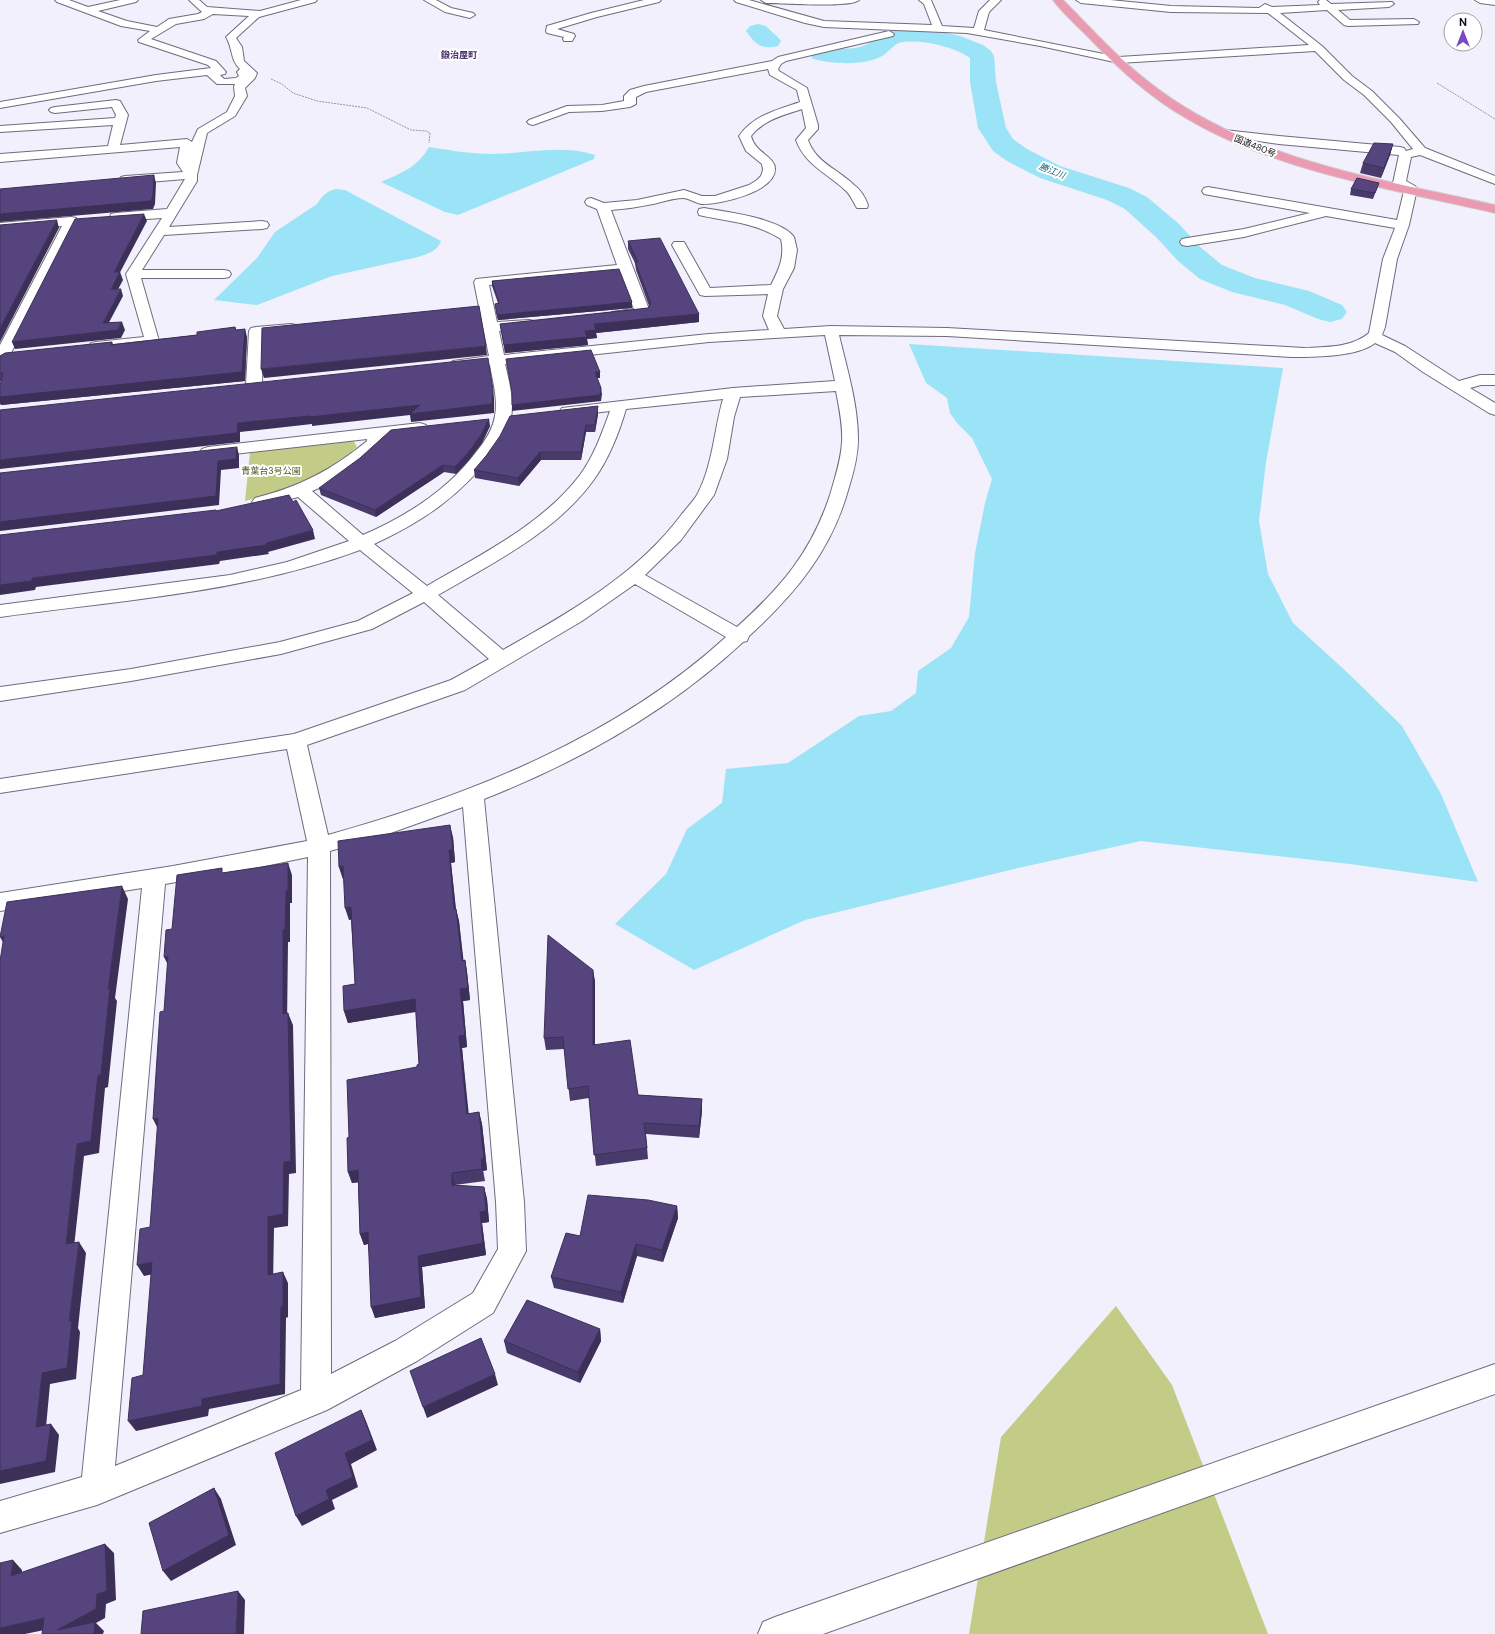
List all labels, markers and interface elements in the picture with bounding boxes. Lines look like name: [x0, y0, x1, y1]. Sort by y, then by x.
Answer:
north arrow: [1443, 12, 1483, 52]
text: N: [1459, 15, 1467, 29]
district label: 鍛治屋町: [440, 49, 477, 61]
street label: 国道480号: [1232, 132, 1278, 160]
water label: 勝江川: [1037, 160, 1068, 182]
park label: 青葉台3号公園: [241, 465, 301, 477]

